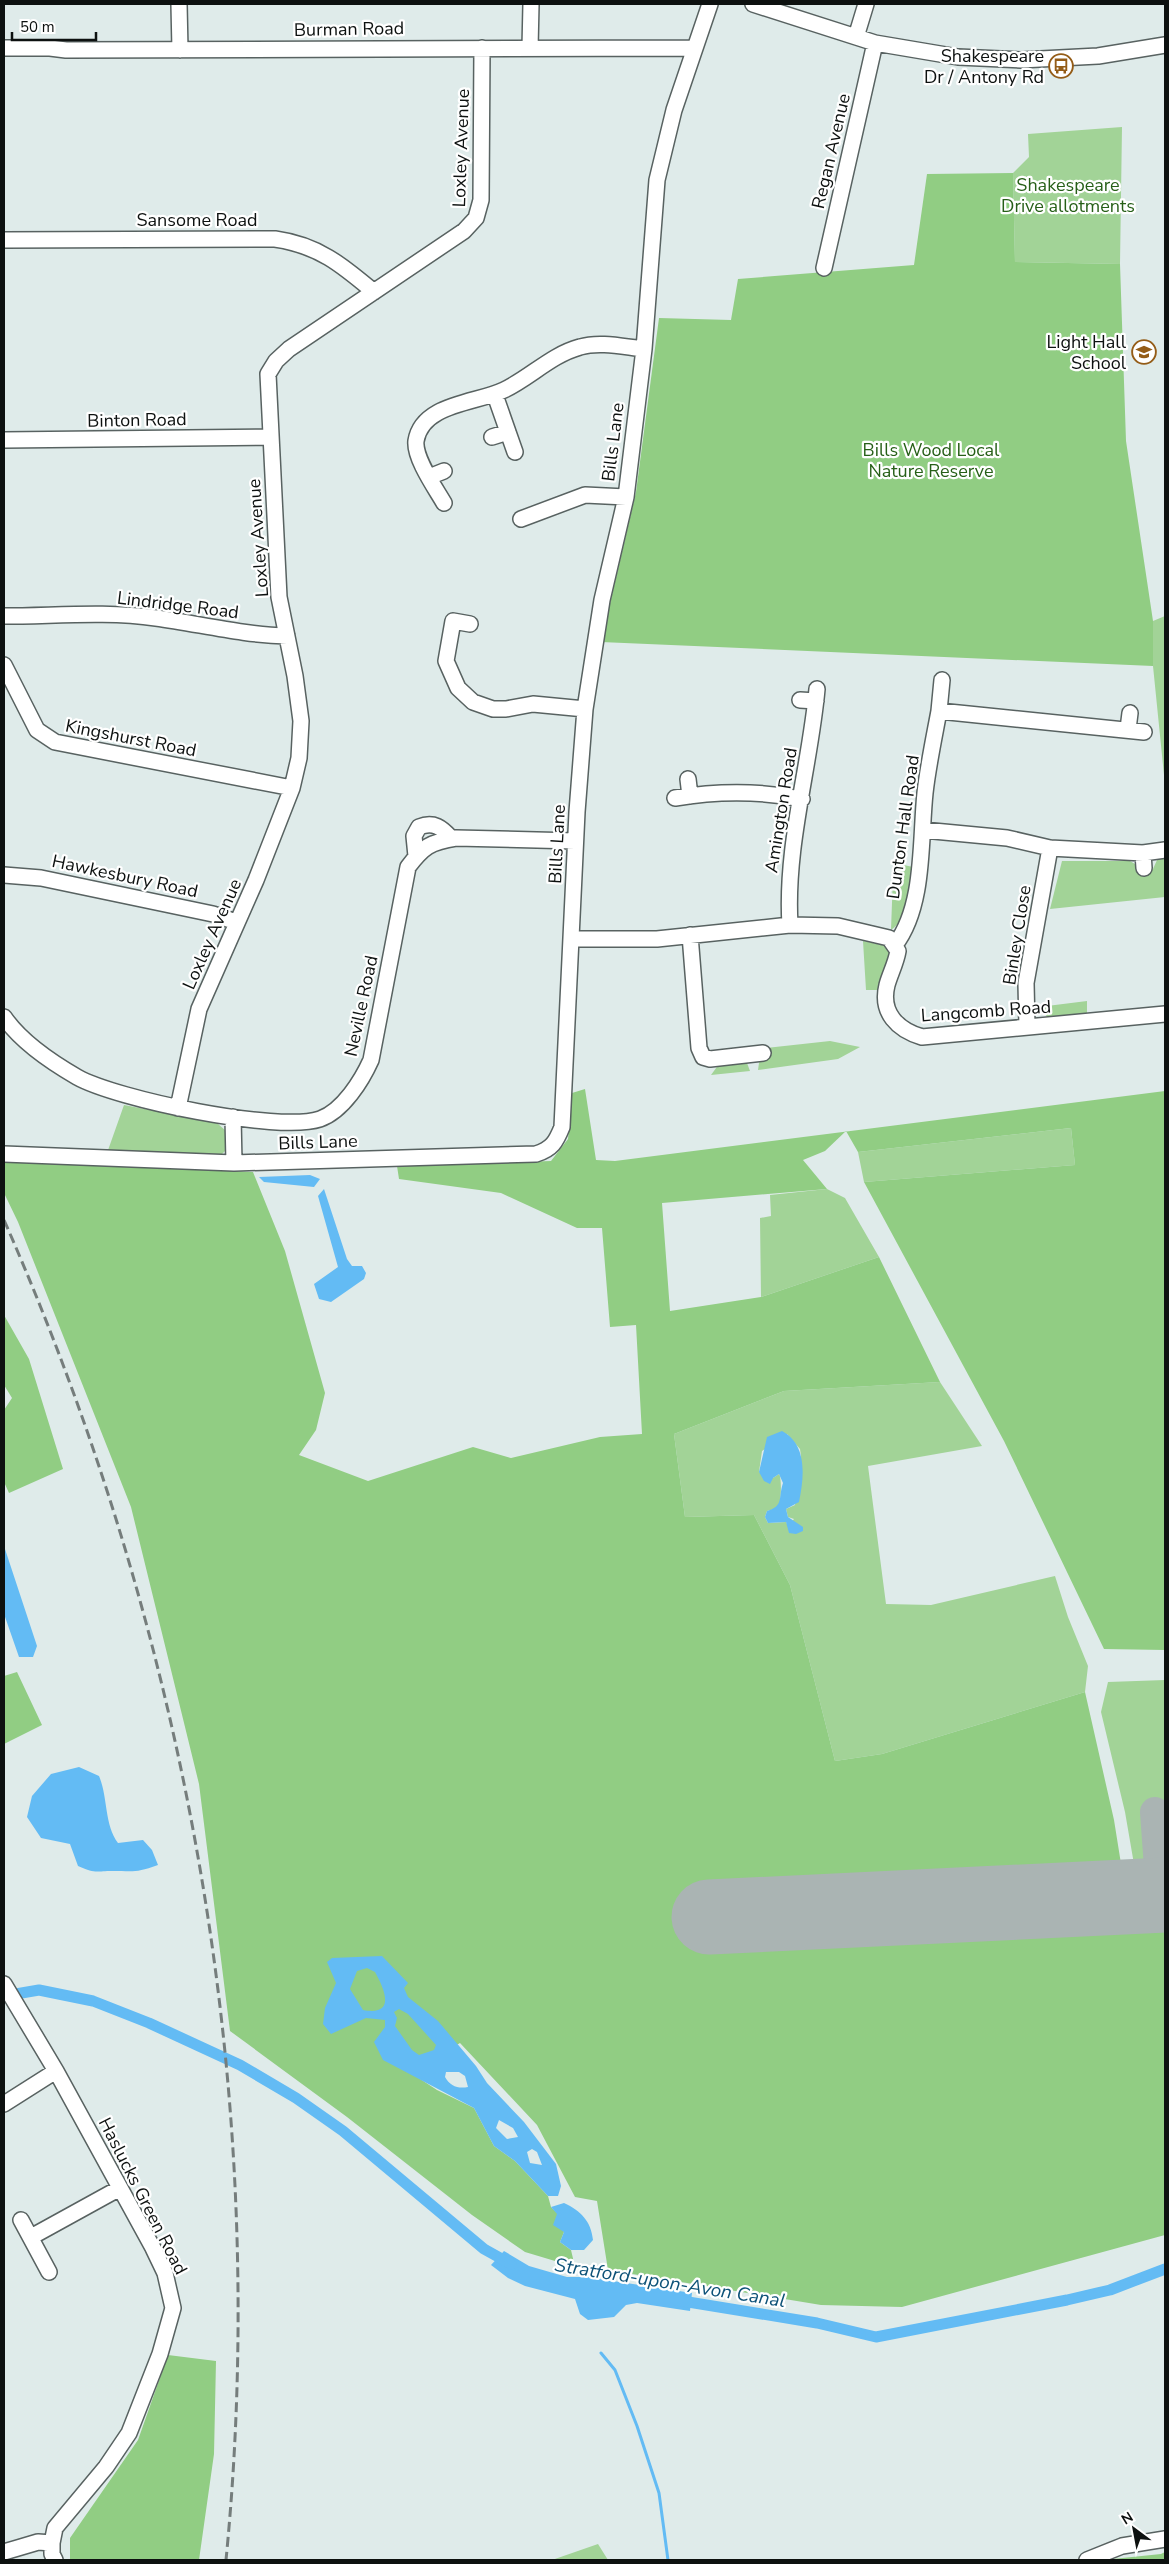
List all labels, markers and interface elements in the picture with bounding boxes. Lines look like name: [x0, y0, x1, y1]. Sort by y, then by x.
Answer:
scale bar: [12, 10, 96, 42]
street label: Burman Road: [294, 16, 404, 42]
text: 50 m: [20, 17, 55, 37]
place label: Shakespeare Dr / Antony Rd: [924, 44, 1044, 89]
bus stop icon: Shakespeare Dr / Antony Rd: [1048, 53, 1074, 79]
street label: Loxley Avenue: [447, 88, 475, 208]
street label: Regan Avenue: [806, 91, 856, 211]
park label: Shakespeare Drive allotments: [1001, 173, 1135, 218]
street label: Sansome Road: [137, 208, 258, 232]
place label: Light Hall School: [1046, 330, 1127, 375]
school or university icon: Light Hall School: [1131, 339, 1157, 365]
street label: Bills Lane: [596, 401, 630, 483]
street label: Binton Road: [87, 407, 187, 433]
park label: Bills Wood Local Nature Reserve: [863, 438, 1000, 483]
street label: Loxley Avenue: [242, 478, 274, 598]
street label: Lindridge Road: [116, 586, 240, 624]
street label: Kingshurst Road: [63, 714, 199, 762]
street label: Amington Road: [759, 746, 803, 874]
street label: Dunton Hall Road: [881, 753, 925, 901]
street label: Bills Lane: [543, 804, 571, 884]
street label: Hawkesbury Road: [50, 849, 200, 903]
street label: Loxley Avenue: [177, 875, 247, 993]
street label: Binley Close: [997, 883, 1037, 987]
street label: Neville Road: [339, 953, 383, 1059]
street label: Langcomb Road: [920, 994, 1052, 1028]
street label: Bills Lane: [278, 1129, 358, 1155]
street label: Haslucks Green Road: [93, 2113, 193, 2279]
water label: Stratford-upon-Avon Canal: [553, 2252, 787, 2314]
north arrow: [1109, 2504, 1159, 2554]
text: N: [1118, 2508, 1137, 2529]

